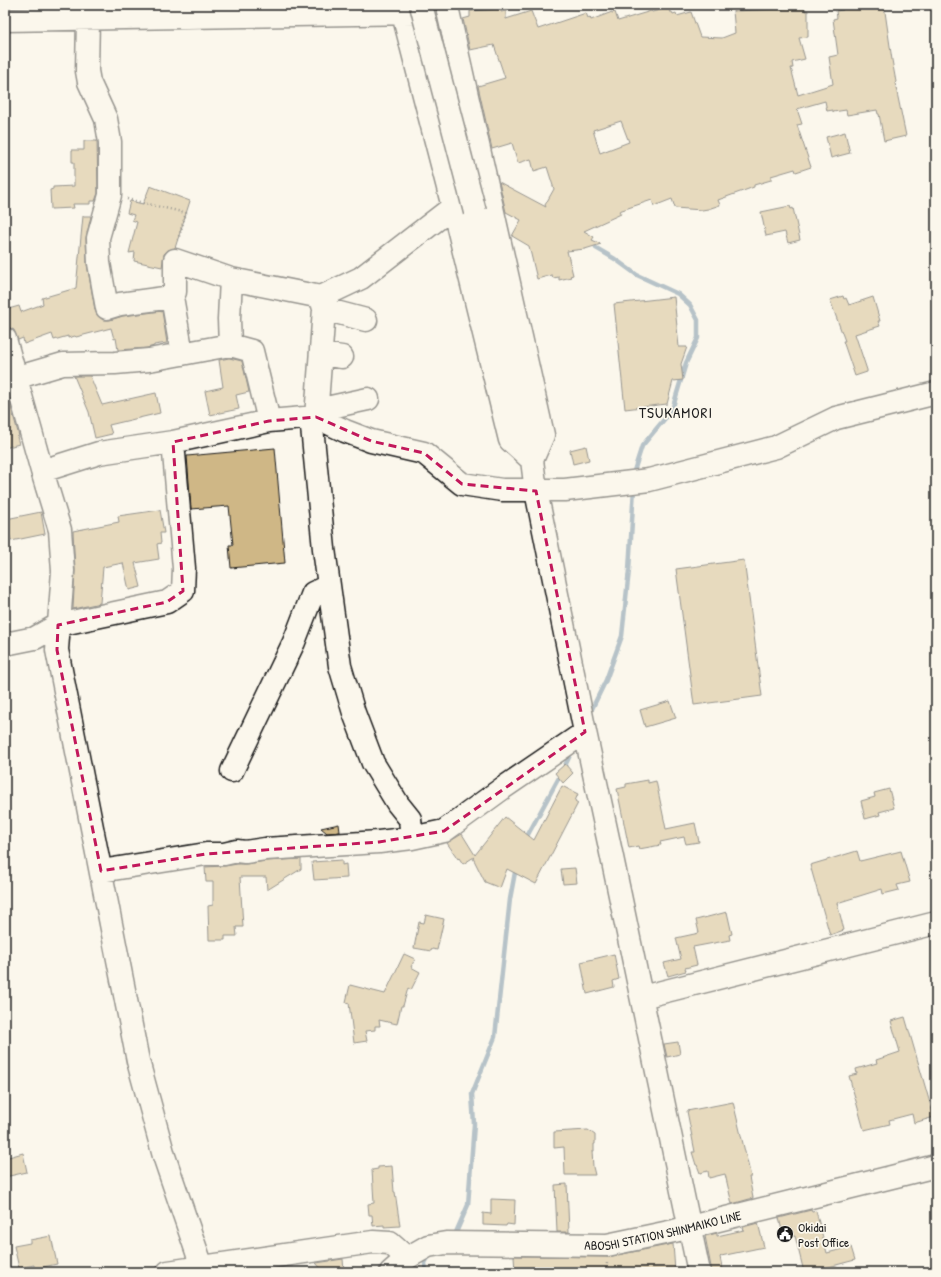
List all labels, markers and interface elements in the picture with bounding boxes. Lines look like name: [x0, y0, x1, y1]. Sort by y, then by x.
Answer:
district label: TSUKAMORI: [639, 402, 713, 423]
street label: ABOSHI STATION SHINMAIKO LINE: [584, 1206, 743, 1254]
place label: Okidai Post Office: [798, 1218, 849, 1251]
public building icon: Okidai Post Office: [775, 1224, 795, 1244]

